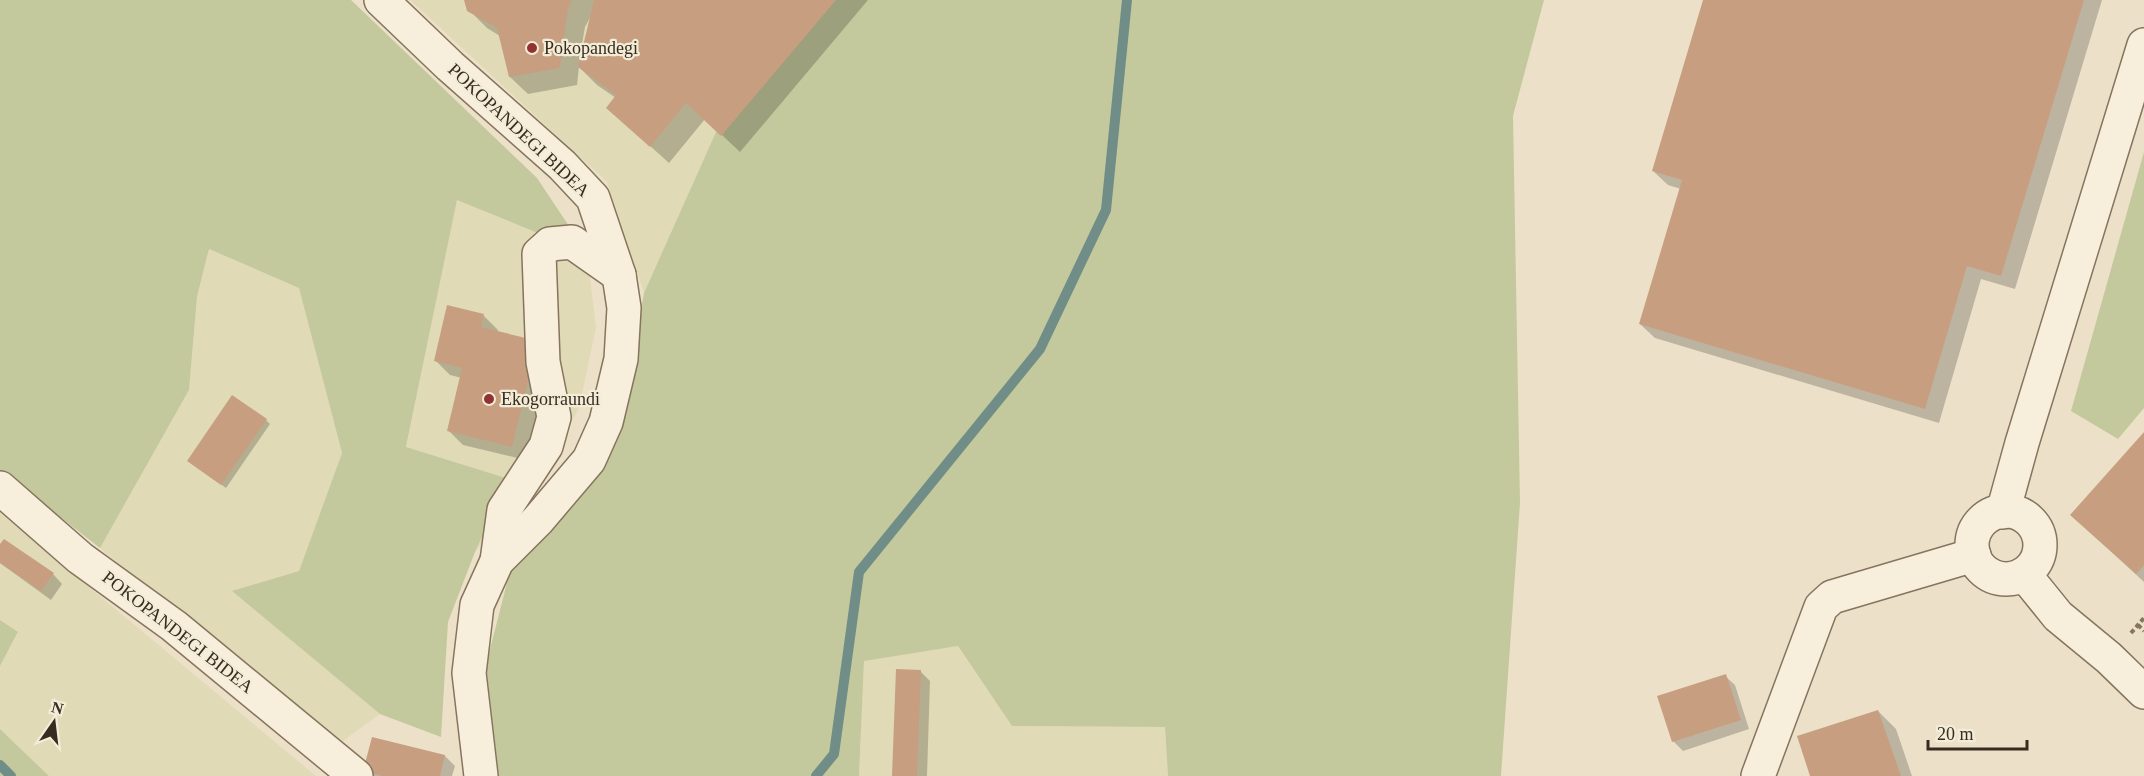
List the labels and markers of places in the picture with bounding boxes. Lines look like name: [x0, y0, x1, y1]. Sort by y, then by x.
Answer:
place label: Pokopandegi: [544, 38, 638, 58]
marker: Pokopandegi: [525, 41, 539, 55]
place label: Ekogorraundi: [501, 389, 600, 409]
marker: Ekogorraundi: [482, 392, 496, 406]

